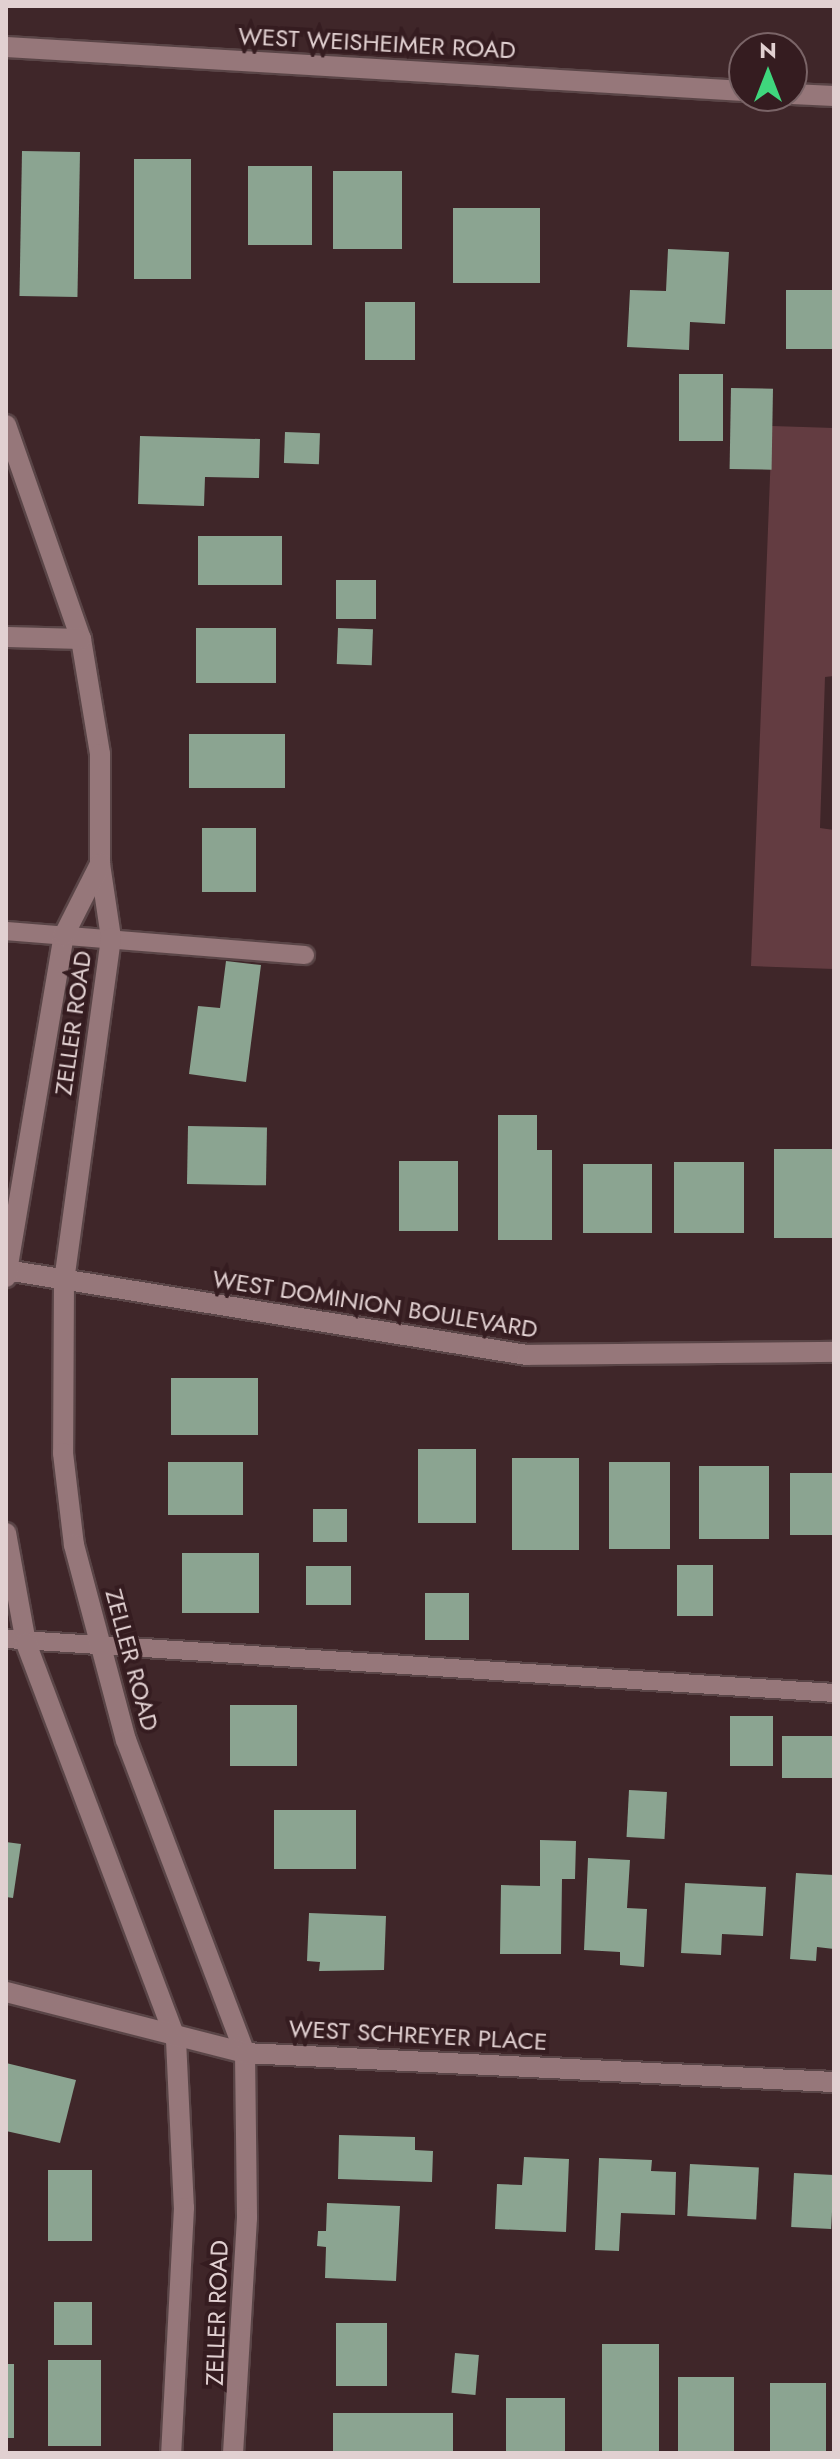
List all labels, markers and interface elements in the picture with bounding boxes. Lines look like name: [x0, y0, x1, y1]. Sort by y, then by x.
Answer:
street label: WEST WEISHEIMER ROAD: [238, 21, 516, 65]
north arrow: [728, 32, 808, 112]
text: N: [759, 34, 777, 66]
street label: ZELLER ROAD: [49, 949, 97, 1097]
street label: WEST DOMINION BOULEVARD: [210, 1264, 540, 1344]
street label: ZELLER ROAD: [99, 1586, 165, 1734]
street label: WEST SCHREYER PLACE: [288, 2014, 548, 2056]
street label: ZELLER ROAD: [200, 2240, 234, 2386]

